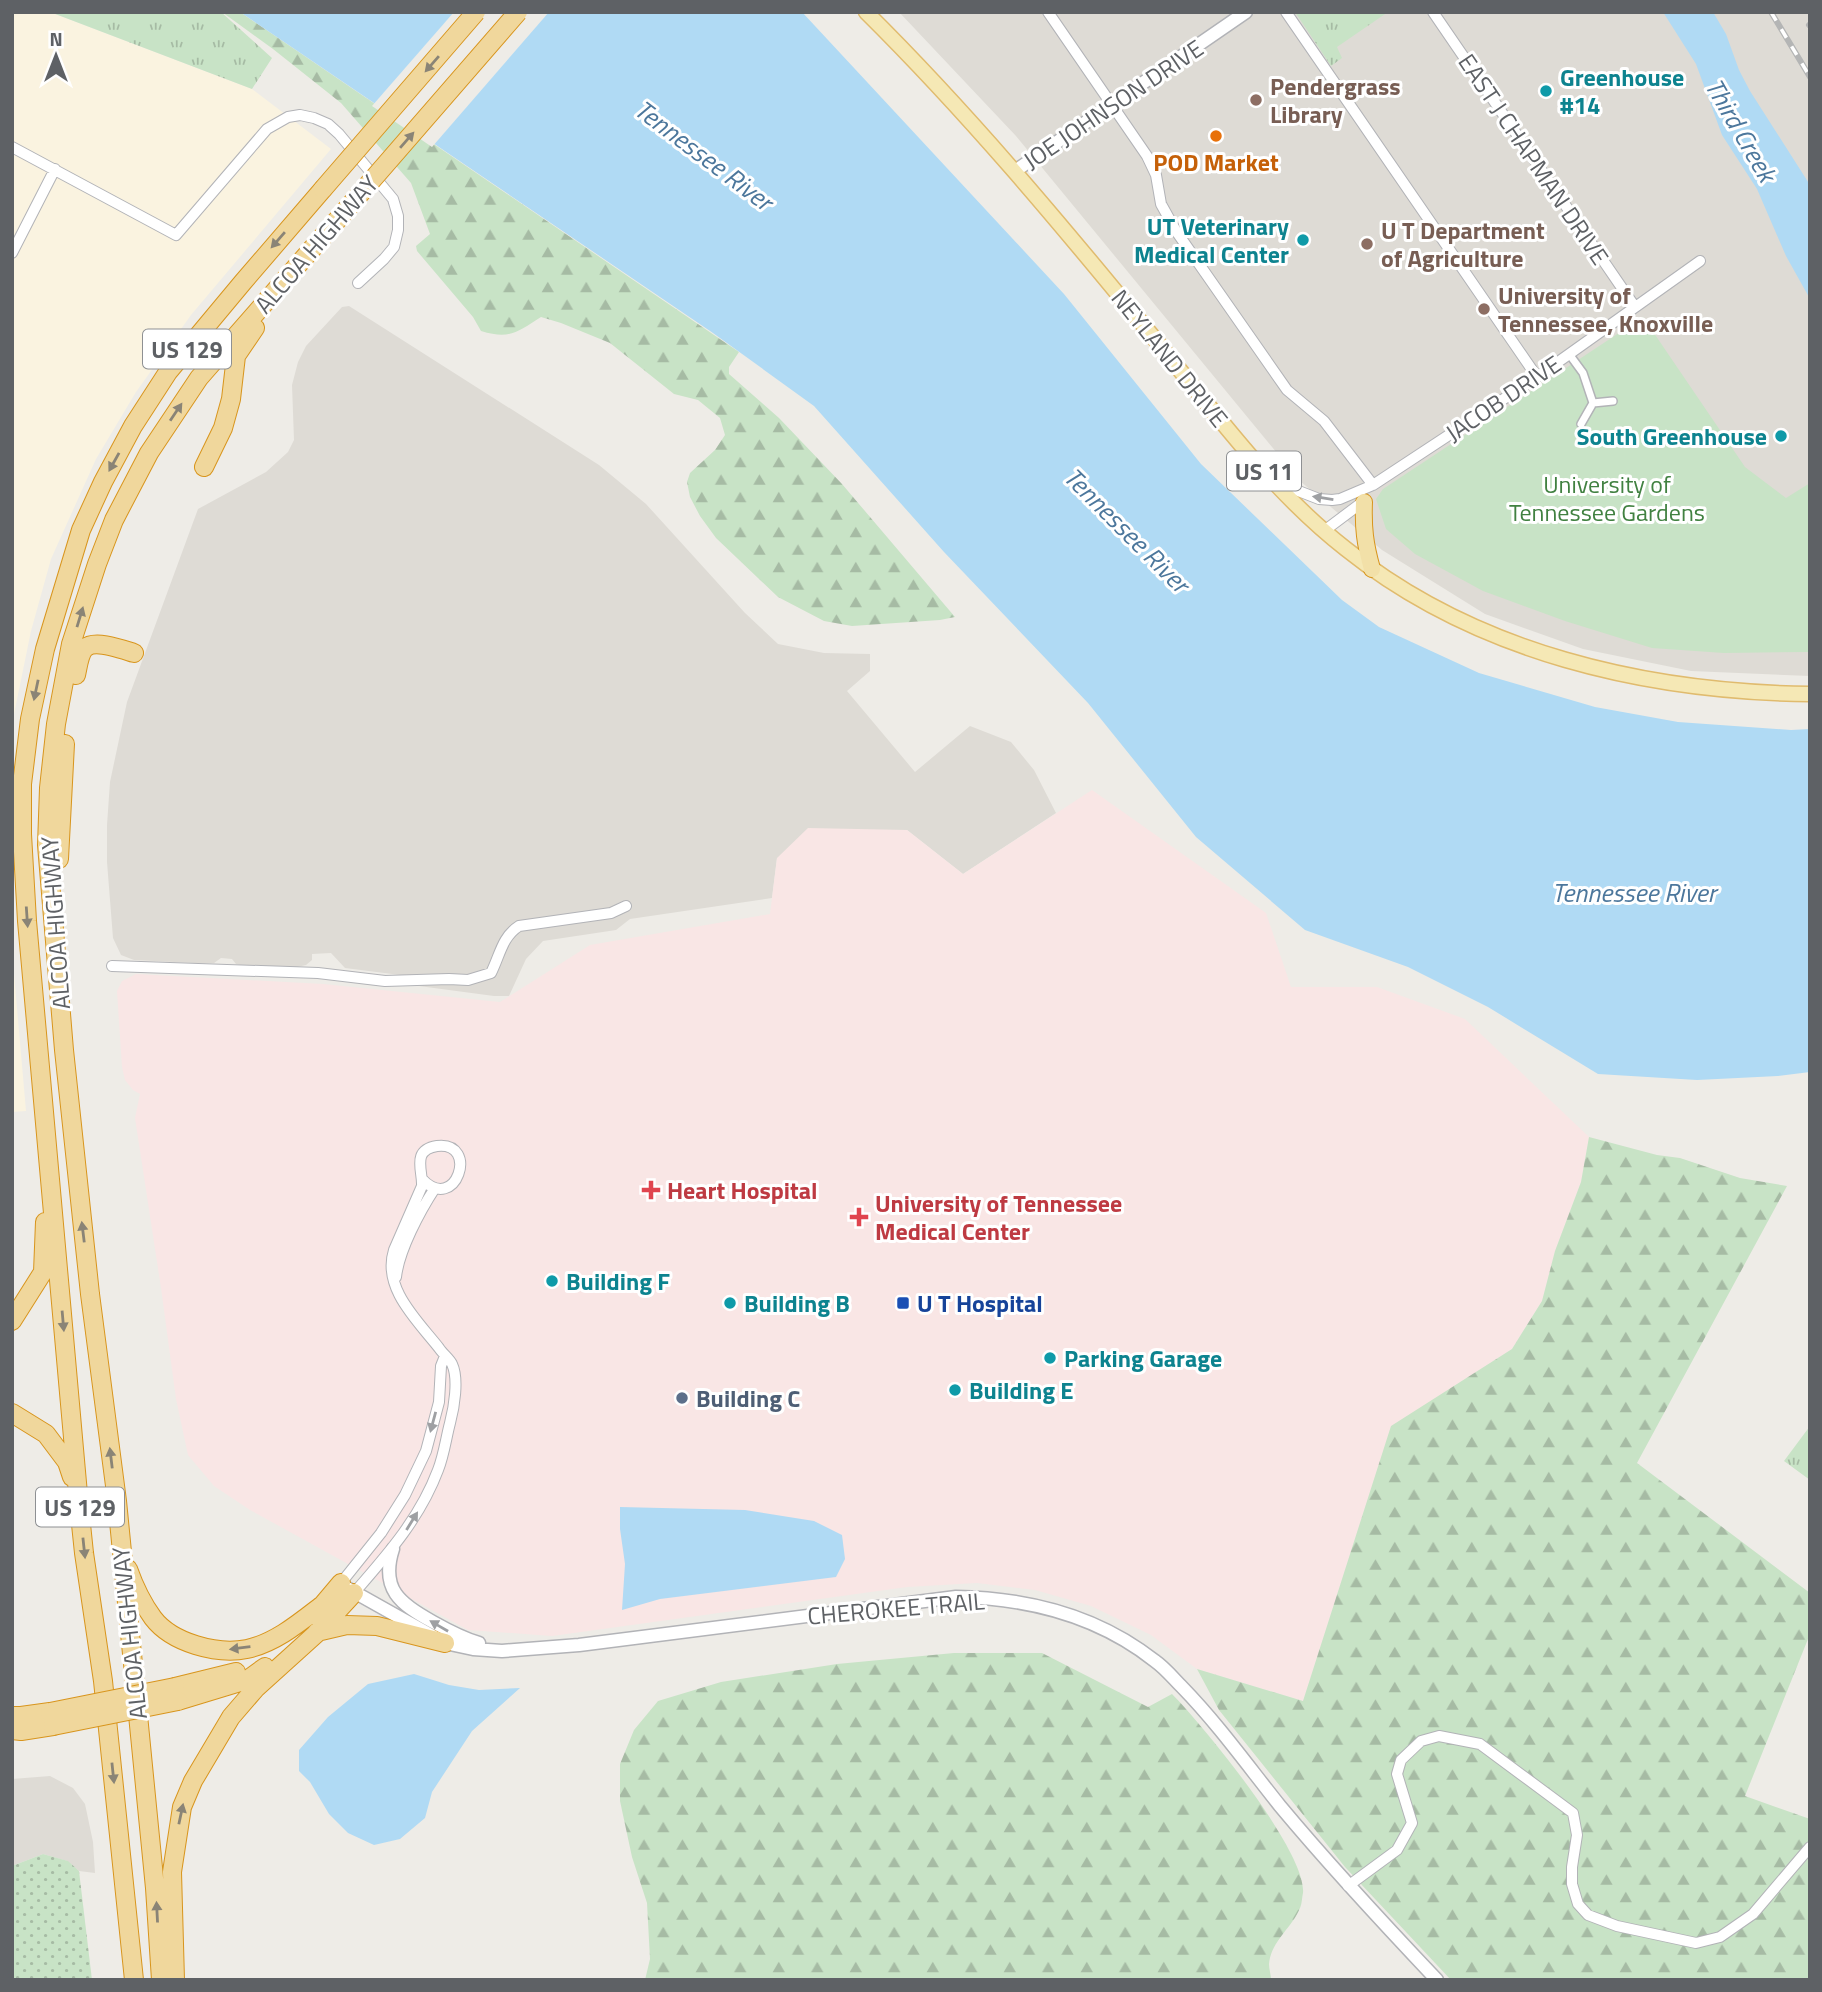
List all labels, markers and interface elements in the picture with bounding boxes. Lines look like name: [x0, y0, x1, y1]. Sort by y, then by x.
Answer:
north arrow: [21, 21, 91, 91]
text: N: [49, 24, 63, 53]
street label: JOE JOHNSON DRIVE: [1016, 30, 1210, 178]
street label: EAST J CHAPMAN DRIVE: [1450, 46, 1618, 272]
one-way arrow: [424, 55, 440, 73]
place label: Greenhouse #14: [1560, 59, 1684, 123]
place label: Pendergrass Library: [1270, 68, 1401, 132]
water label: Third Creek: [1696, 71, 1788, 192]
marker: Greenhouse #14: [1538, 83, 1554, 99]
water label: Tennessee River: [627, 90, 783, 222]
marker: Pendergrass Library: [1248, 92, 1264, 108]
marker: POD Market: [1208, 128, 1224, 144]
one-way arrow: [399, 131, 414, 148]
place label: POD Market: [1153, 144, 1279, 180]
street label: ALCOA HIGHWAY: [246, 167, 386, 321]
place label: UT Veterinary Medical Center: [1134, 208, 1289, 272]
place label: U T Department of Agriculture: [1381, 212, 1545, 276]
one-way arrow: [271, 232, 286, 249]
marker: UT Veterinary Medical Center: [1295, 232, 1311, 248]
marker: U T Department of Agriculture: [1359, 236, 1375, 252]
place label: University of Tennessee, Knoxville: [1498, 277, 1713, 341]
street label: NEYLAND DRIVE: [1103, 281, 1237, 435]
marker: University of Tennessee, Knoxville: [1476, 301, 1492, 317]
road number: US 129: [143, 330, 231, 368]
street label: JACOB DRIVE: [1438, 346, 1568, 450]
one-way arrow: [170, 403, 183, 422]
place label: South Greenhouse: [1576, 418, 1767, 454]
marker: South Greenhouse: [1773, 428, 1789, 444]
one-way arrow: [108, 452, 120, 471]
road number: US 11: [1227, 452, 1301, 491]
water label: Tennessee River: [1055, 458, 1201, 604]
park label: University of Tennessee Gardens: [1509, 466, 1705, 530]
one-way arrow: [1311, 492, 1333, 503]
one-way arrow: [75, 606, 86, 627]
one-way arrow: [31, 679, 42, 701]
street label: ALCOA HIGHWAY: [31, 835, 79, 1011]
water label: Tennessee River: [1552, 873, 1719, 912]
one-way arrow: [21, 906, 32, 928]
place label: Heart Hospital: [667, 1172, 817, 1208]
marker: Heart Hospital: [641, 1180, 661, 1200]
place label: University of Tennessee Medical Center: [875, 1185, 1122, 1249]
marker: University of Tennessee Medical Center: [849, 1207, 869, 1227]
one-way arrow: [77, 1221, 88, 1243]
place label: Building F: [566, 1263, 670, 1299]
marker: Building F: [544, 1273, 560, 1289]
place label: Building B: [744, 1285, 850, 1321]
place label: U T Hospital: [917, 1285, 1043, 1321]
marker: Building B: [722, 1295, 738, 1311]
marker: U T Hospital: [895, 1295, 911, 1311]
one-way arrow: [58, 1310, 69, 1332]
place label: Parking Garage: [1064, 1340, 1222, 1376]
marker: Parking Garage: [1042, 1350, 1058, 1366]
place label: Building E: [969, 1372, 1074, 1408]
place label: Building C: [696, 1380, 800, 1416]
marker: Building E: [947, 1382, 963, 1398]
marker: Building C: [674, 1390, 690, 1406]
one-way arrow: [427, 1412, 438, 1434]
one-way arrow: [105, 1446, 116, 1468]
road number: US 129: [36, 1488, 124, 1526]
one-way arrow: [405, 1511, 418, 1530]
one-way arrow: [78, 1537, 89, 1559]
street label: ALCOA HIGHWAY: [102, 1545, 156, 1721]
street label: CHEROKEE TRAIL: [806, 1582, 987, 1634]
one-way arrow: [430, 1620, 449, 1632]
one-way arrow: [229, 1643, 251, 1654]
one-way arrow: [108, 1763, 119, 1785]
one-way arrow: [176, 1803, 187, 1825]
one-way arrow: [151, 1900, 162, 1922]

